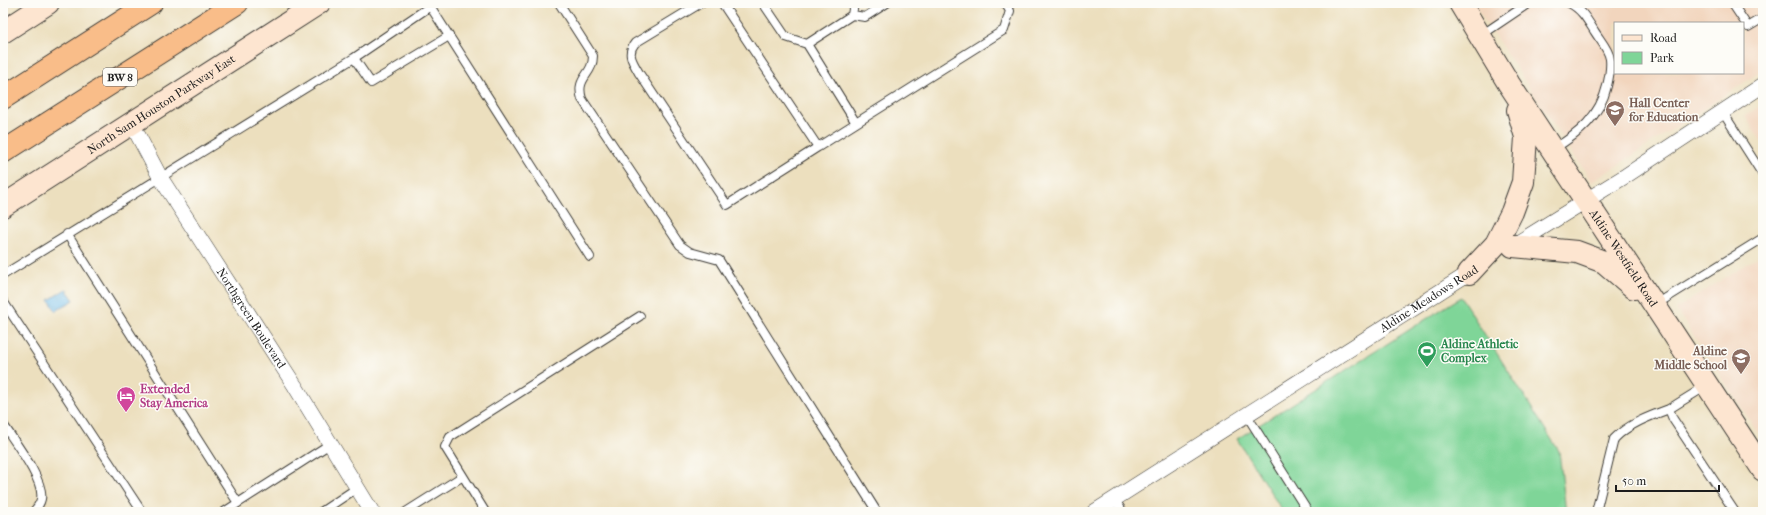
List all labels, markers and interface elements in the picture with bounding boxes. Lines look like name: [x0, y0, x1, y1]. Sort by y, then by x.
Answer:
legend: [1614, 22, 1744, 74]
text: Road: [1650, 31, 1677, 45]
street label: North Sam Houston Parkway East: [85, 51, 238, 157]
text: Park: [1650, 51, 1675, 65]
road number: BW 8: [103, 68, 137, 86]
place label: Hall Center for Education: [1628, 96, 1700, 124]
school or university icon: Hall Center for Education: [1604, 99, 1626, 127]
street label: Aldine Westfield Road: [1586, 206, 1661, 310]
street label: Aldine Meadows Road: [1376, 262, 1481, 336]
street label: Northgreen Boulevard: [214, 265, 289, 371]
place label: Aldine Athletic Complex: [1440, 337, 1519, 366]
sports icon: Aldine Athletic Complex: [1416, 340, 1438, 368]
place label: Aldine Middle School: [1653, 344, 1728, 372]
school or university icon: Aldine Middle School: [1730, 347, 1752, 375]
place label: Extended Stay America: [140, 382, 208, 411]
hotel icon: Extended Stay America: [115, 385, 137, 413]
scale bar: [1616, 467, 1719, 493]
text: 50 m: [1622, 474, 1646, 488]

